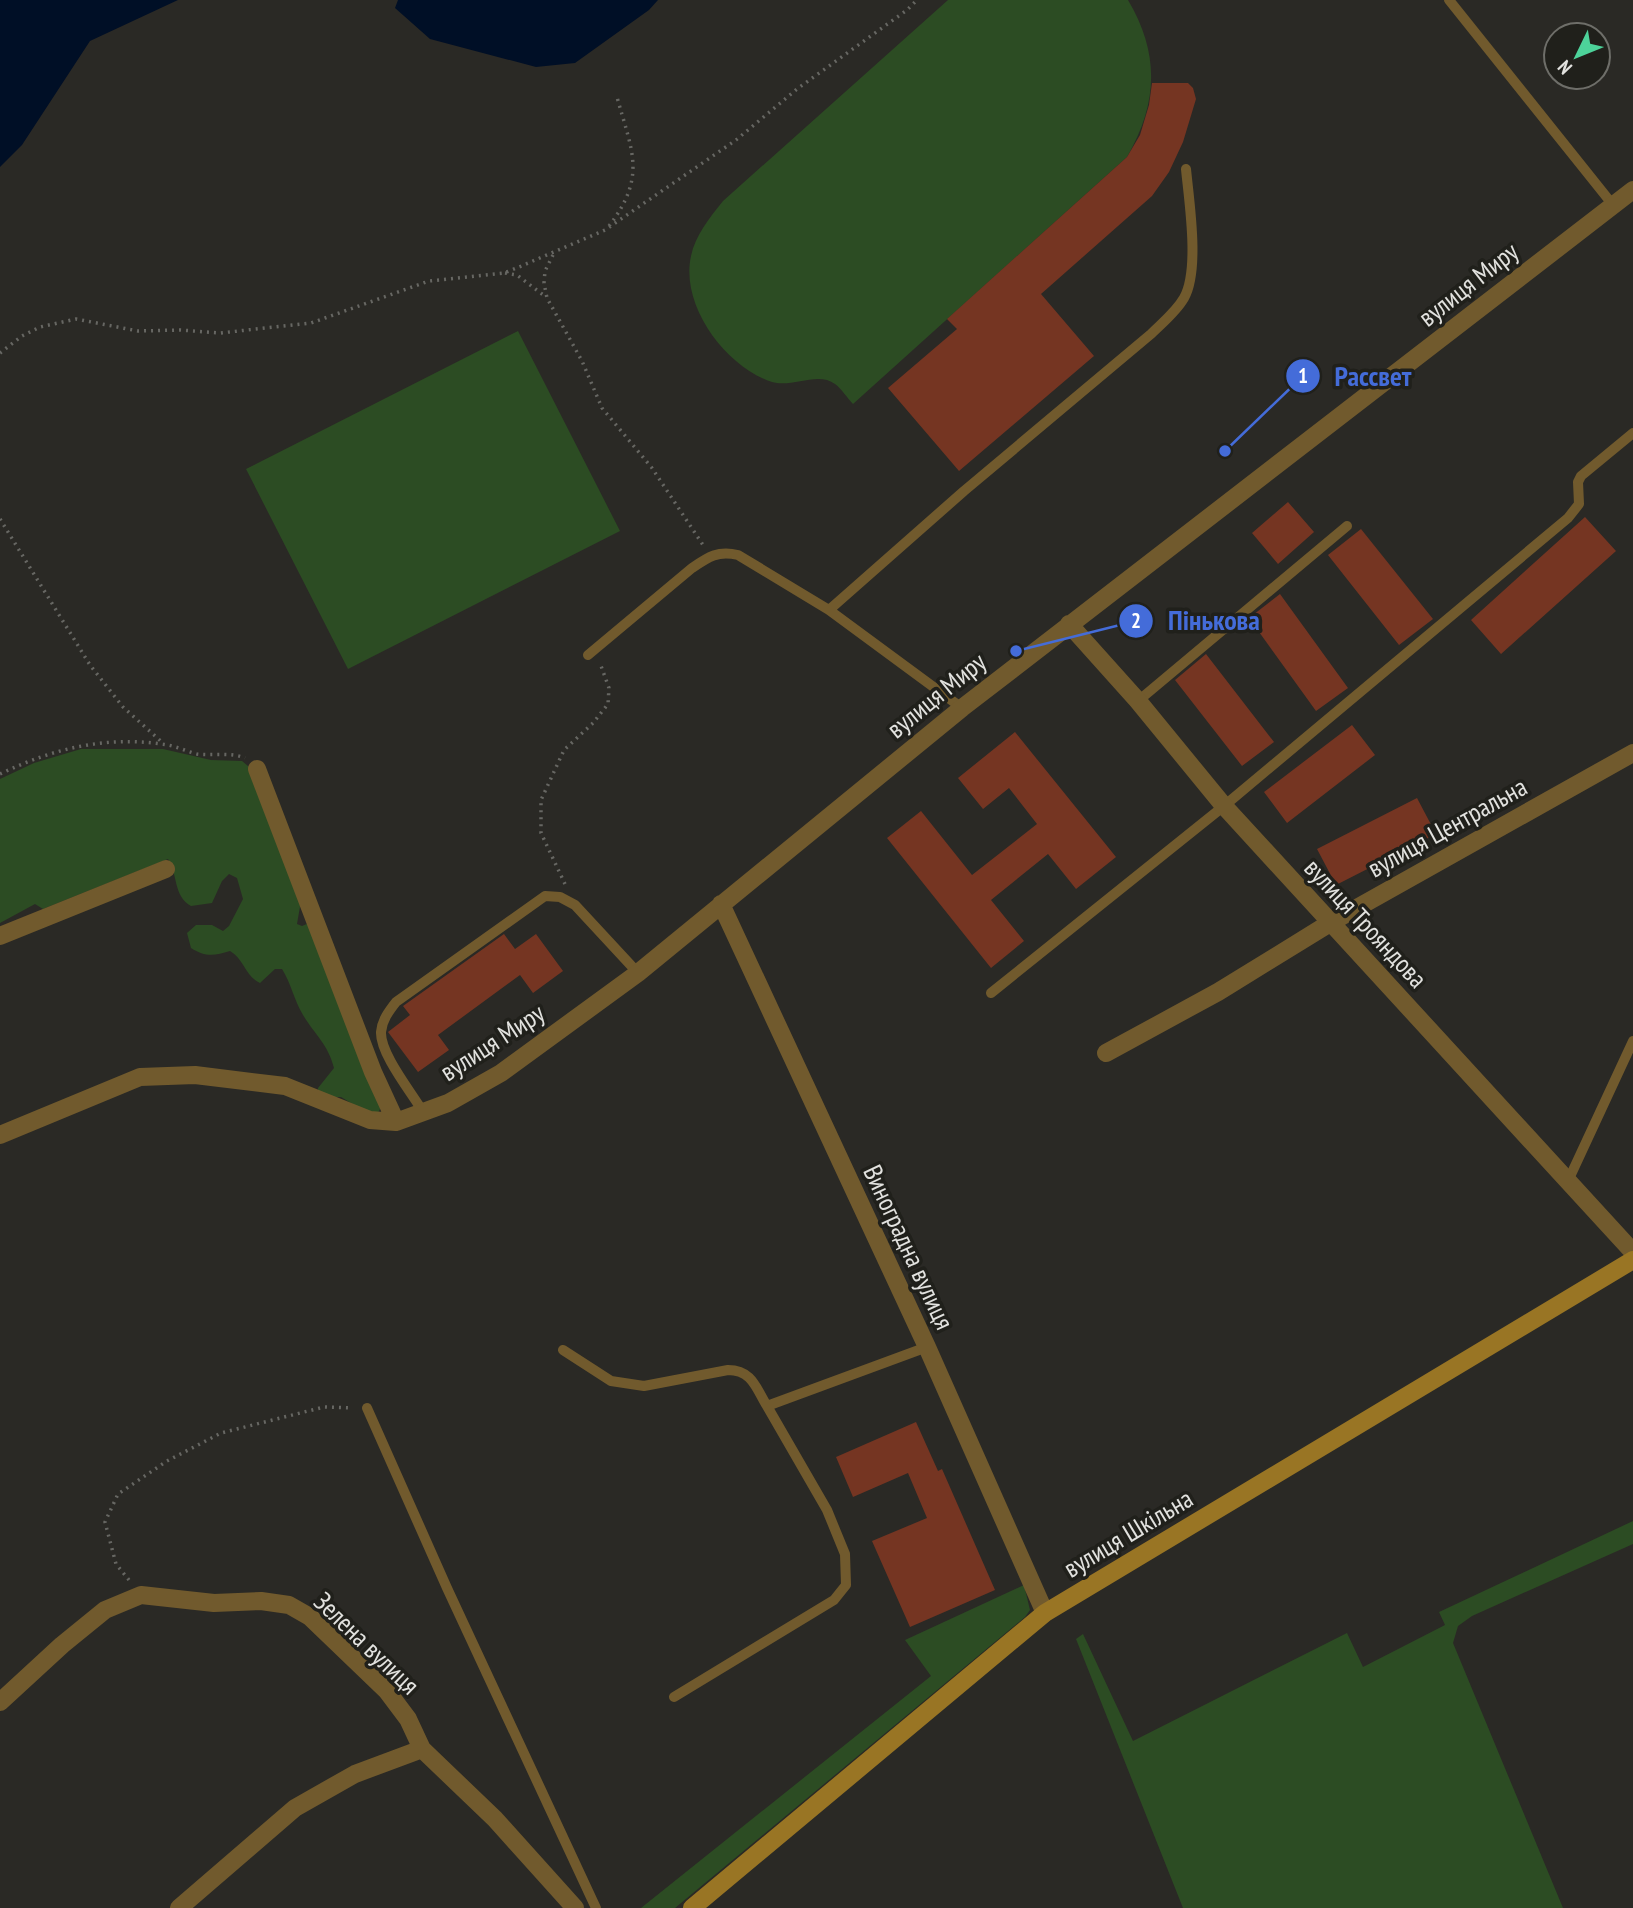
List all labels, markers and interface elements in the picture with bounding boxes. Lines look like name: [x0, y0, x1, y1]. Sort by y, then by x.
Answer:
north arrow: [1542, 21, 1612, 91]
text: N: [1552, 56, 1577, 80]
street label: вулиця Миру: [1411, 235, 1525, 333]
callout: Рассвет: [1286, 352, 1426, 401]
text: Рассвет: [1334, 357, 1412, 394]
text: 1: [1298, 362, 1308, 389]
callout: Пінькова: [1119, 596, 1273, 645]
text: Пінькова: [1168, 601, 1260, 638]
text: 2: [1131, 607, 1141, 634]
street label: вулиця Миру: [880, 645, 992, 745]
street label: вулиця Центральна: [1362, 770, 1532, 884]
street label: вулиця Трояндова: [1298, 851, 1434, 995]
street label: вулиця Миру: [434, 996, 551, 1088]
street label: Виноградна вулиця: [857, 1160, 961, 1334]
street label: вулиця Шкільна: [1057, 1482, 1199, 1584]
street label: Зелена вулиця: [307, 1585, 427, 1701]

